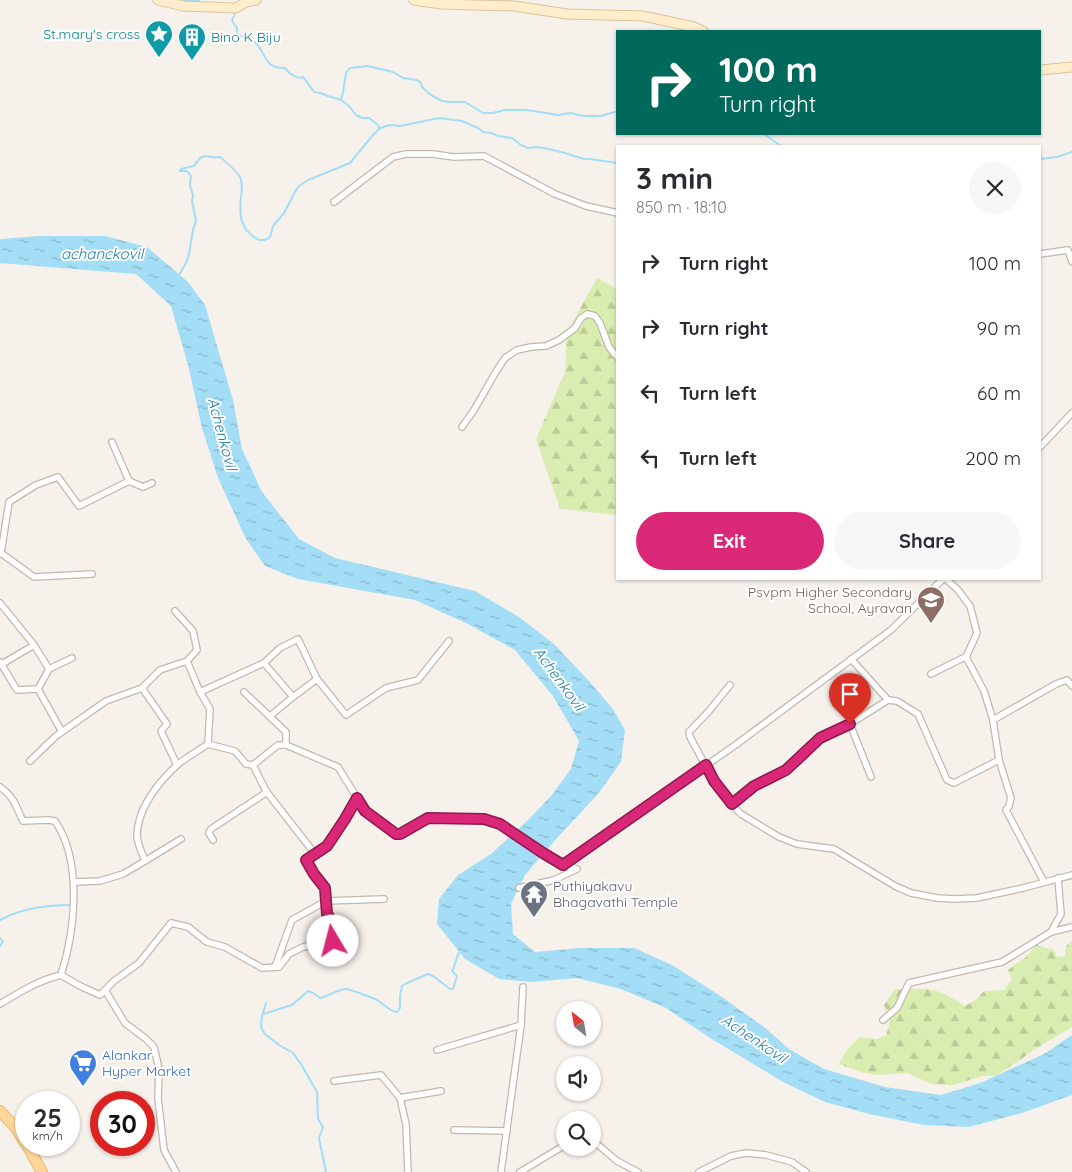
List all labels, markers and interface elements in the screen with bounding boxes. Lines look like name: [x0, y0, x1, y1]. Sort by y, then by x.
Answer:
place icon: St.mary's cross: [144, 19, 174, 58]
building icon: Bino K Biju: [177, 22, 207, 61]
place label: St.mary's cross: [43, 25, 140, 43]
place label: Bino K Biju: [211, 28, 281, 46]
text: 100 m: [719, 47, 818, 91]
icon: right: [636, 50, 701, 115]
text: Turn right: [719, 90, 816, 118]
text: 3 min: [636, 159, 713, 197]
button: close: [969, 162, 1021, 214]
text: 850 m · 18:10: [636, 197, 727, 217]
water label: achanckovil: [61, 244, 145, 263]
icon: right: [636, 249, 664, 277]
text: Turn right: [679, 251, 768, 275]
text: 100 m: [969, 251, 1021, 275]
icon: right: [636, 314, 664, 342]
text: Turn right: [679, 316, 768, 340]
text: 90 m: [977, 316, 1021, 340]
icon: left: [636, 379, 664, 407]
text: Turn left: [679, 381, 757, 405]
text: 60 m: [977, 381, 1021, 405]
water label: Achenkovil: [204, 395, 242, 474]
icon: left: [636, 444, 664, 472]
text: Turn left: [679, 446, 757, 470]
text: 200 m: [965, 446, 1021, 470]
button: Exit: [636, 512, 824, 570]
button: Share: [834, 512, 1021, 570]
place label: Psvpm Higher Secondary School, Ayravan: [748, 583, 912, 617]
school or university icon: Psvpm Higher Secondary School, Ayravan: [916, 585, 946, 624]
water label: Achenkovil: [530, 643, 590, 716]
pin: [829, 673, 871, 724]
icon: arrive: [836, 680, 864, 708]
place label: Puthiyakavu Bhagavathi Temple: [553, 877, 678, 911]
temple icon: Puthiyakavu Bhagavathi Temple: [519, 879, 549, 918]
position arrow: [306, 914, 358, 966]
north arrow: [556, 1001, 601, 1046]
map controls: [556, 1001, 601, 1156]
water label: Achenkovil: [718, 1010, 792, 1068]
place label: Alankar Hyper Market: [102, 1046, 191, 1080]
supermarket icon: Alankar Hyper Market: [68, 1048, 98, 1087]
button: sound: [556, 1056, 601, 1101]
speed limit sign: 30: [90, 1091, 155, 1156]
text: 25: [33, 1102, 62, 1133]
button: search: [556, 1111, 601, 1156]
text: km/h: [32, 1128, 63, 1143]

